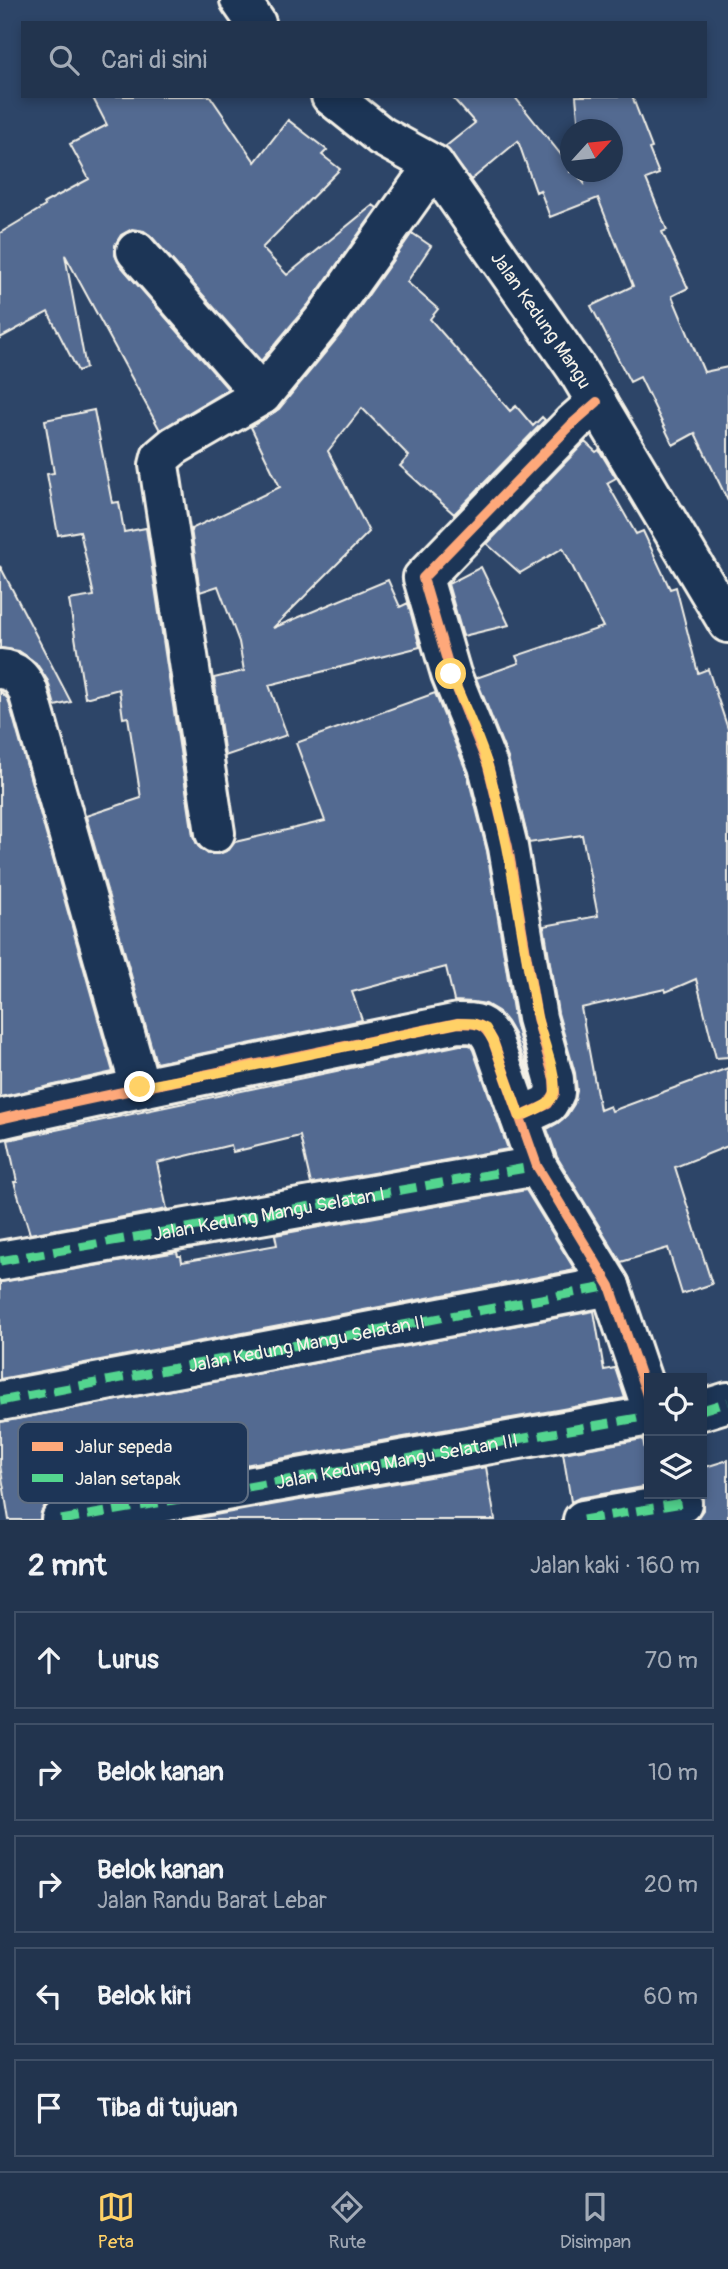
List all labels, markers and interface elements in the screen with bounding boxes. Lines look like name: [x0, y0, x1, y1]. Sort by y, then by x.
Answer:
search box: [21, 21, 707, 98]
icon: search: [45, 41, 83, 79]
text: Cari di sini: [101, 44, 207, 76]
north arrow: [560, 119, 623, 182]
street label: Jalan Kedung Mangu: [485, 247, 597, 393]
route start: [435, 658, 466, 689]
route end: [124, 1071, 155, 1102]
street label: Jalan Kedung Mangu Selatan I: [151, 1182, 387, 1247]
street label: Jalan Kedung Mangu Selatan II: [186, 1310, 427, 1378]
map controls: [644, 1373, 707, 1499]
button: locate: [644, 1373, 707, 1436]
legend: [18, 1422, 248, 1503]
street label: Jalan Kedung Mangu Selatan III: [274, 1428, 520, 1495]
text: Jalur sepeda: [75, 1435, 172, 1459]
button: layers: [644, 1436, 707, 1499]
text: Jalan setapak: [75, 1467, 181, 1491]
text: 2 mnt: [28, 1547, 107, 1584]
text: Jalan kaki · 160 m: [530, 1551, 700, 1580]
icon: ahead: [30, 1641, 68, 1679]
text: Lurus: [97, 1644, 159, 1676]
text: 70 m: [645, 1646, 698, 1675]
icon: right: [30, 1753, 68, 1791]
text: Belok kanan: [97, 1756, 224, 1788]
text: 10 m: [648, 1758, 698, 1787]
text: Belok kanan: [97, 1854, 224, 1886]
icon: right: [30, 1865, 68, 1903]
text: 20 m: [644, 1870, 698, 1899]
text: Jalan Randu Barat Lebar: [97, 1886, 327, 1915]
icon: left: [30, 1977, 68, 2015]
text: Belok kiri: [97, 1980, 191, 2012]
text: 60 m: [643, 1982, 698, 2011]
icon: arrive: [30, 2089, 68, 2127]
text: Tiba di tujuan: [97, 2092, 238, 2124]
tab: Peta: [97, 2188, 135, 2254]
tab: Rute: [328, 2188, 366, 2254]
tab: Disimpan: [560, 2188, 631, 2254]

